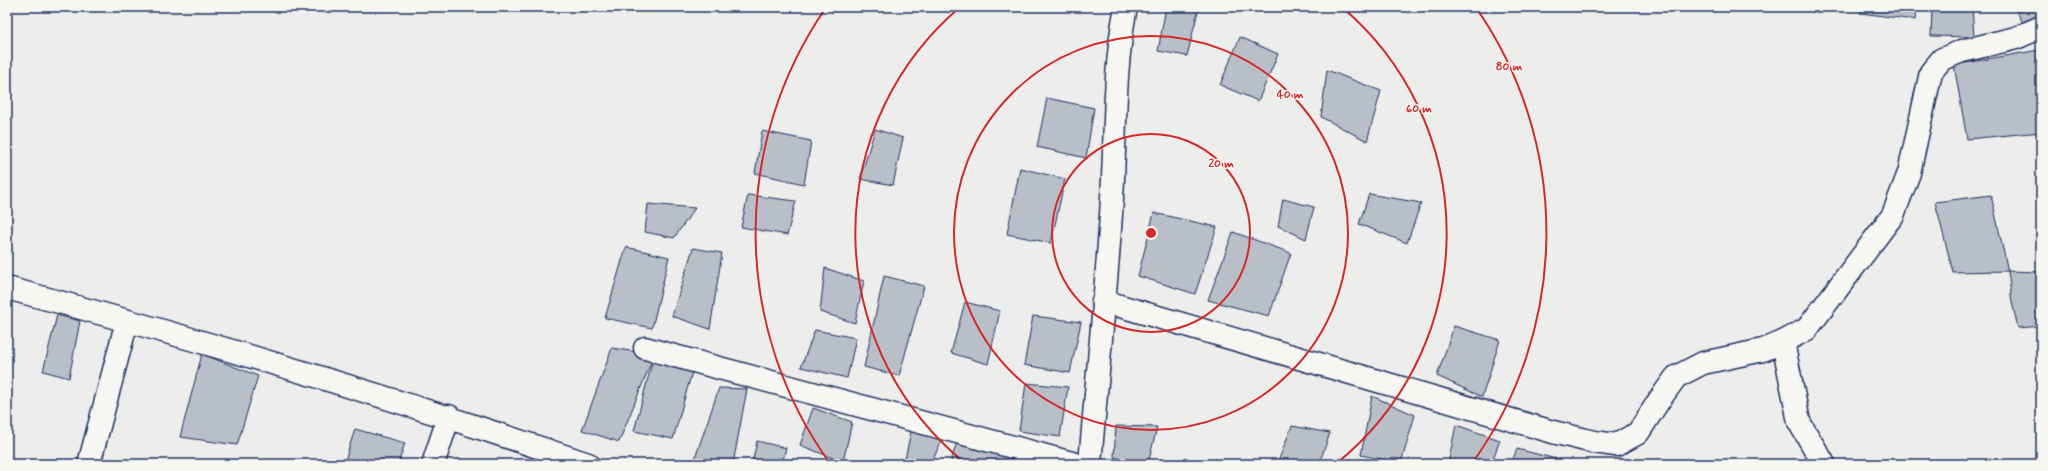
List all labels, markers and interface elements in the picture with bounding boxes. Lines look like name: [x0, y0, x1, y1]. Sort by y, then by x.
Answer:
text: 80 m: [1496, 59, 1523, 75]
text: 40 m: [1277, 87, 1304, 103]
text: 60 m: [1406, 101, 1432, 117]
text: 20 m: [1208, 156, 1234, 172]
centre of rings: [1144, 226, 1158, 240]

